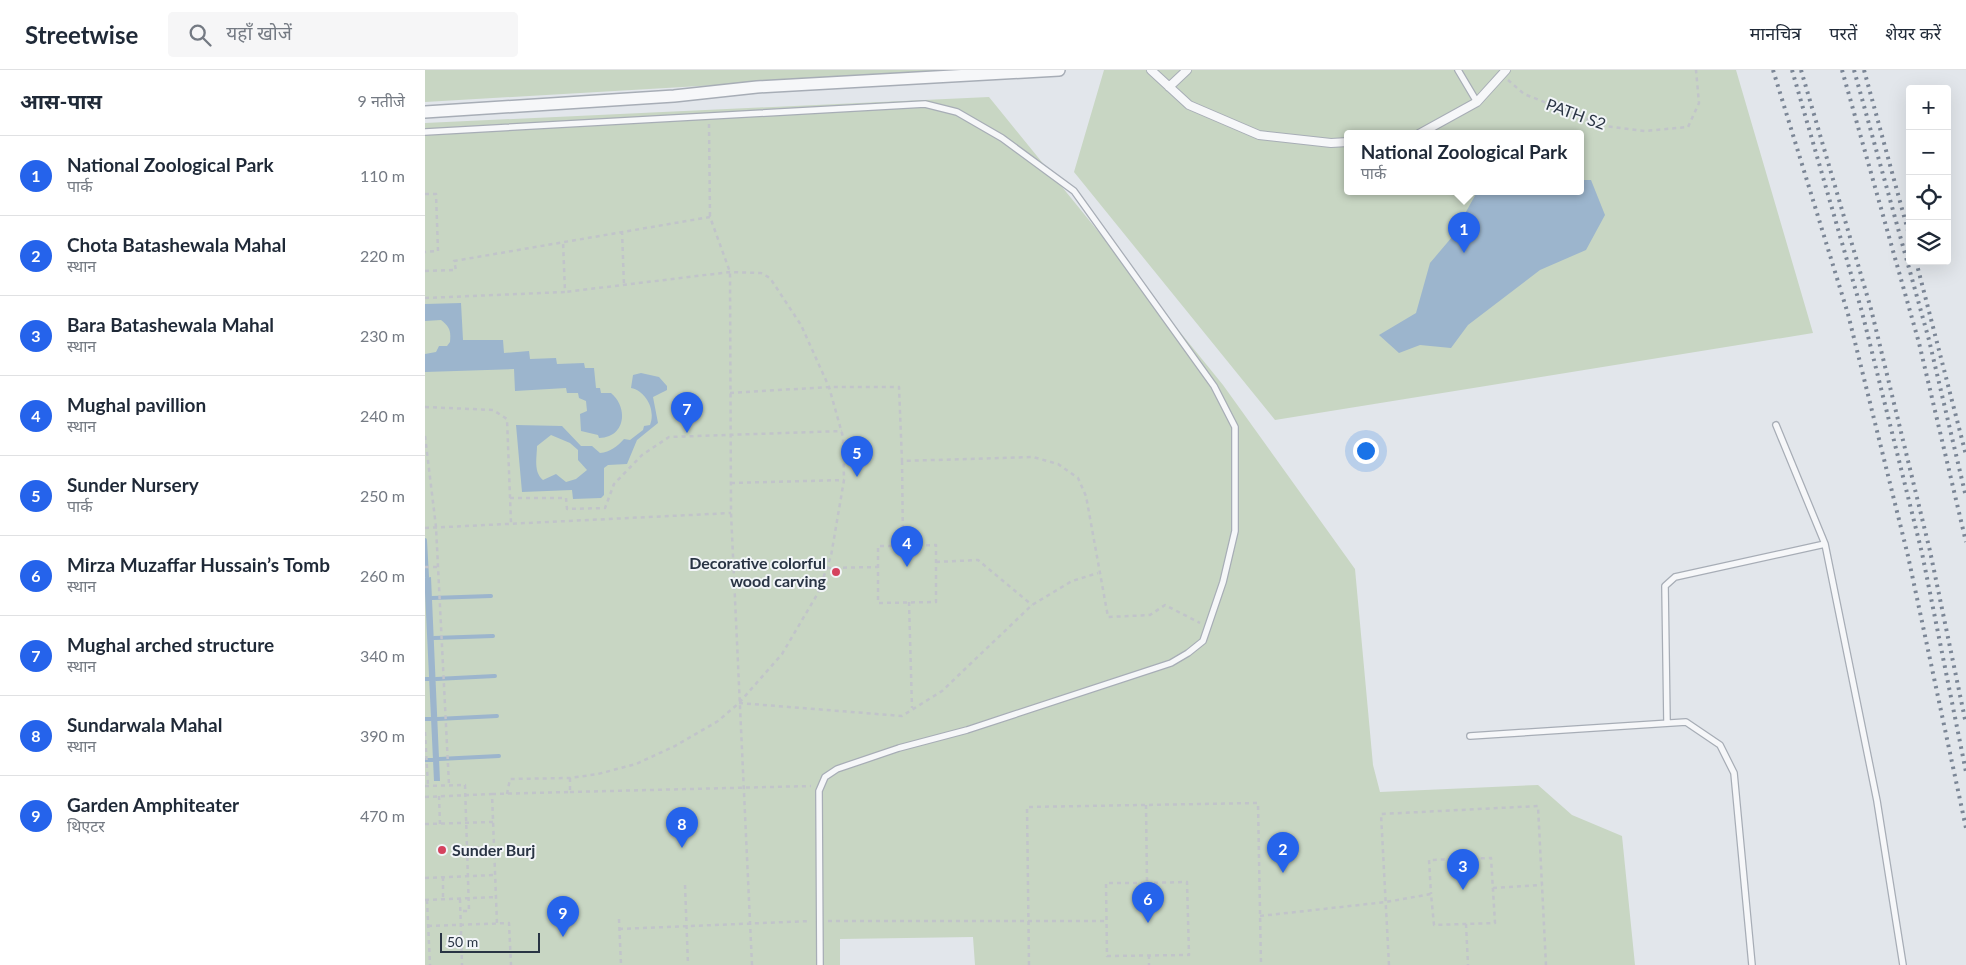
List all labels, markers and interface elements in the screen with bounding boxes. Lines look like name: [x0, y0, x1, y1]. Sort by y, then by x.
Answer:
search box: [168, 12, 518, 57]
text: Streetwise: [25, 20, 138, 49]
icon: search: [186, 21, 214, 49]
text: यहाँ खोजें: [226, 21, 292, 44]
text: मानचित्र: [1750, 22, 1801, 44]
text: परतें: [1829, 22, 1857, 44]
text: शेयर करें: [1885, 22, 1941, 44]
map controls: [1906, 85, 1951, 265]
button: +: [1906, 85, 1951, 130]
text: आस-पास: [20, 88, 102, 113]
text: 9 नतीजे: [358, 91, 405, 110]
street label: PATH S2: [1544, 94, 1609, 133]
popup: [1344, 130, 1584, 195]
button: −: [1906, 130, 1951, 175]
text: National Zoological Park: [1361, 140, 1567, 163]
text: National Zoological Park: [67, 153, 274, 176]
text: पार्क: [1361, 163, 1386, 182]
text: 1: [31, 166, 41, 185]
text: 110 m: [360, 166, 405, 185]
button: locate: [1906, 175, 1951, 220]
text: पार्क: [67, 176, 93, 195]
pin: 1: [1448, 212, 1480, 253]
button: layers: [1906, 220, 1951, 265]
text: Chota Batashewala Mahal: [67, 233, 286, 256]
text: 2: [31, 246, 41, 265]
text: 220 m: [360, 246, 405, 265]
text: स्थान: [67, 256, 96, 275]
text: Bara Batashewala Mahal: [67, 313, 274, 336]
text: 3: [31, 326, 41, 345]
text: 230 m: [360, 326, 405, 345]
text: स्थान: [67, 336, 96, 355]
pin: 7: [671, 392, 703, 433]
text: Mughal pavillion: [67, 393, 206, 416]
text: 4: [31, 406, 41, 425]
text: 240 m: [360, 406, 405, 425]
text: स्थान: [67, 416, 96, 435]
pin: 5: [841, 436, 873, 477]
your location: [1353, 438, 1379, 464]
text: Sunder Nursery: [67, 473, 199, 496]
text: 5: [31, 486, 41, 505]
text: 250 m: [360, 486, 405, 505]
text: पार्क: [67, 496, 93, 515]
pin: 4: [891, 526, 923, 567]
text: Mirza Muzaffar Hussain’s Tomb: [67, 553, 330, 576]
place label: Decorative colorful wood carving: [689, 553, 827, 590]
text: 6: [31, 566, 41, 585]
text: 260 m: [360, 566, 405, 585]
marker: Decorative colorful wood carving: [830, 566, 842, 578]
text: स्थान: [67, 576, 96, 595]
text: Mughal arched structure: [67, 633, 274, 656]
text: 7: [31, 646, 41, 665]
text: 340 m: [360, 646, 405, 665]
text: स्थान: [67, 656, 96, 675]
text: Sundarwala Mahal: [67, 713, 222, 736]
text: 8: [31, 726, 41, 745]
text: 390 m: [360, 726, 405, 745]
text: स्थान: [67, 736, 96, 755]
text: Garden Amphiteater: [67, 793, 239, 816]
text: 9: [31, 806, 41, 825]
text: 470 m: [360, 806, 405, 825]
pin: 8: [666, 807, 698, 848]
text: थिएटर: [67, 816, 105, 835]
pin: 2: [1267, 832, 1299, 873]
place label: Sunder Burj: [452, 840, 535, 859]
marker: Sunder Burj: [436, 844, 448, 856]
pin: 3: [1447, 849, 1479, 890]
pin: 6: [1132, 882, 1164, 923]
pin: 9: [547, 896, 579, 937]
scale bar: [440, 930, 540, 953]
text: 50 m: [447, 933, 478, 950]

